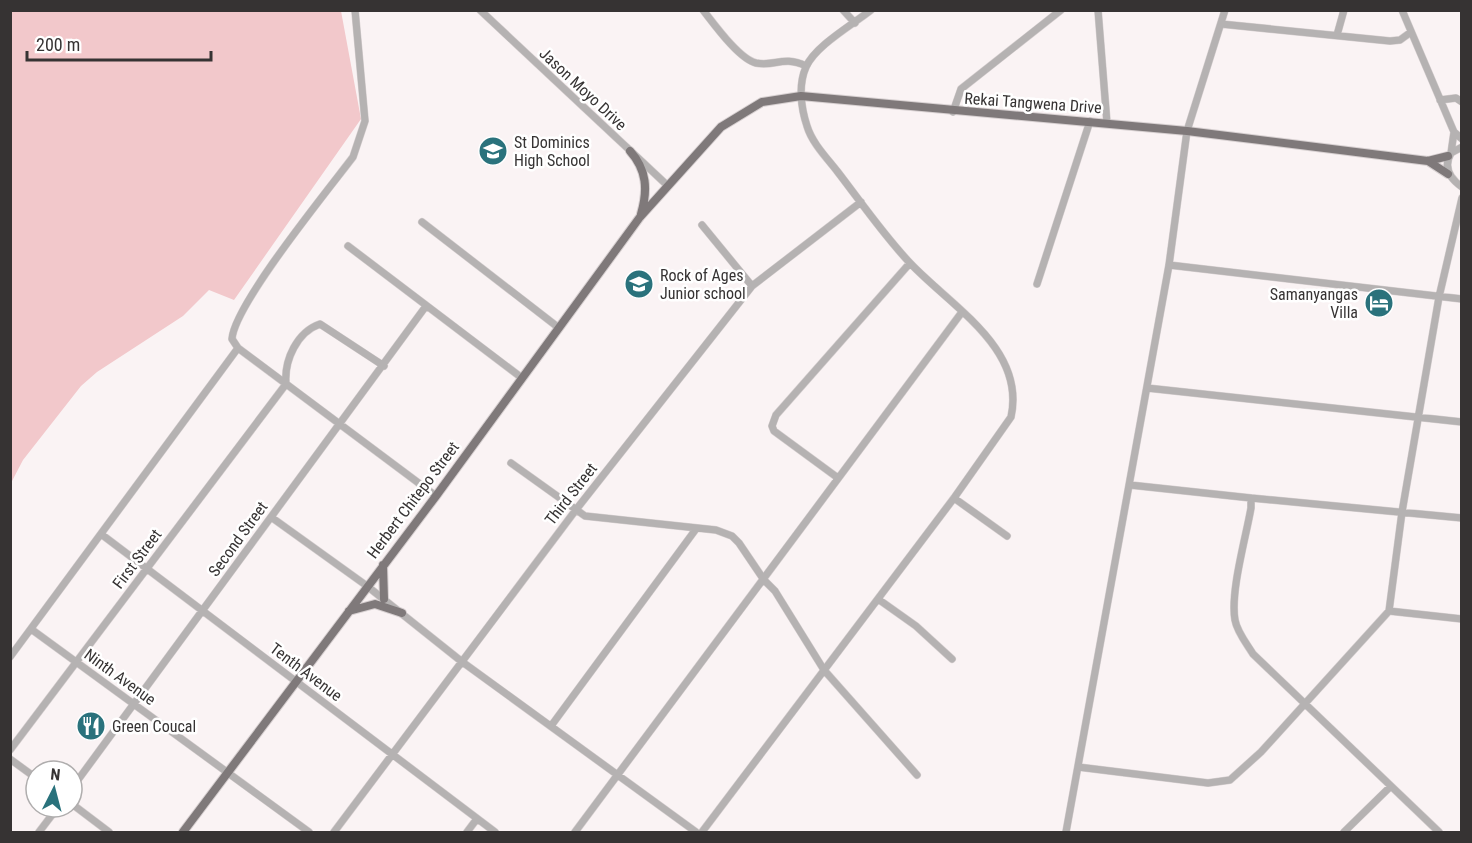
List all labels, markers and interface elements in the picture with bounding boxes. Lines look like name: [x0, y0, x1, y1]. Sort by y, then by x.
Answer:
scale bar: [27, 24, 212, 62]
text: 200 m: [36, 34, 80, 55]
street label: Jason Moyo Drive: [535, 44, 631, 134]
street label: Rekai Tangwena Drive: [964, 89, 1102, 117]
place label: St Dominics High School: [514, 133, 590, 170]
school or university icon: St Dominics High School: [477, 135, 509, 167]
place label: Rock of Ages Junior school: [660, 266, 746, 303]
school or university icon: Rock of Ages Junior school: [623, 268, 655, 300]
place label: Samanyangas Villa: [1270, 285, 1358, 322]
hotel icon: Samanyangas Villa: [1363, 287, 1395, 319]
street label: Herbert Chitepo Street: [363, 438, 463, 562]
street label: Third Street: [541, 459, 601, 529]
street label: Second Street: [204, 498, 272, 580]
street label: First Street: [109, 525, 166, 592]
street label: Tenth Avenue: [266, 639, 346, 705]
street label: Ninth Avenue: [81, 645, 159, 709]
restaurant icon: Green Coucal: [75, 710, 107, 742]
place label: Green Coucal: [112, 717, 196, 736]
north arrow: [24, 759, 84, 819]
text: N: [50, 765, 61, 785]

